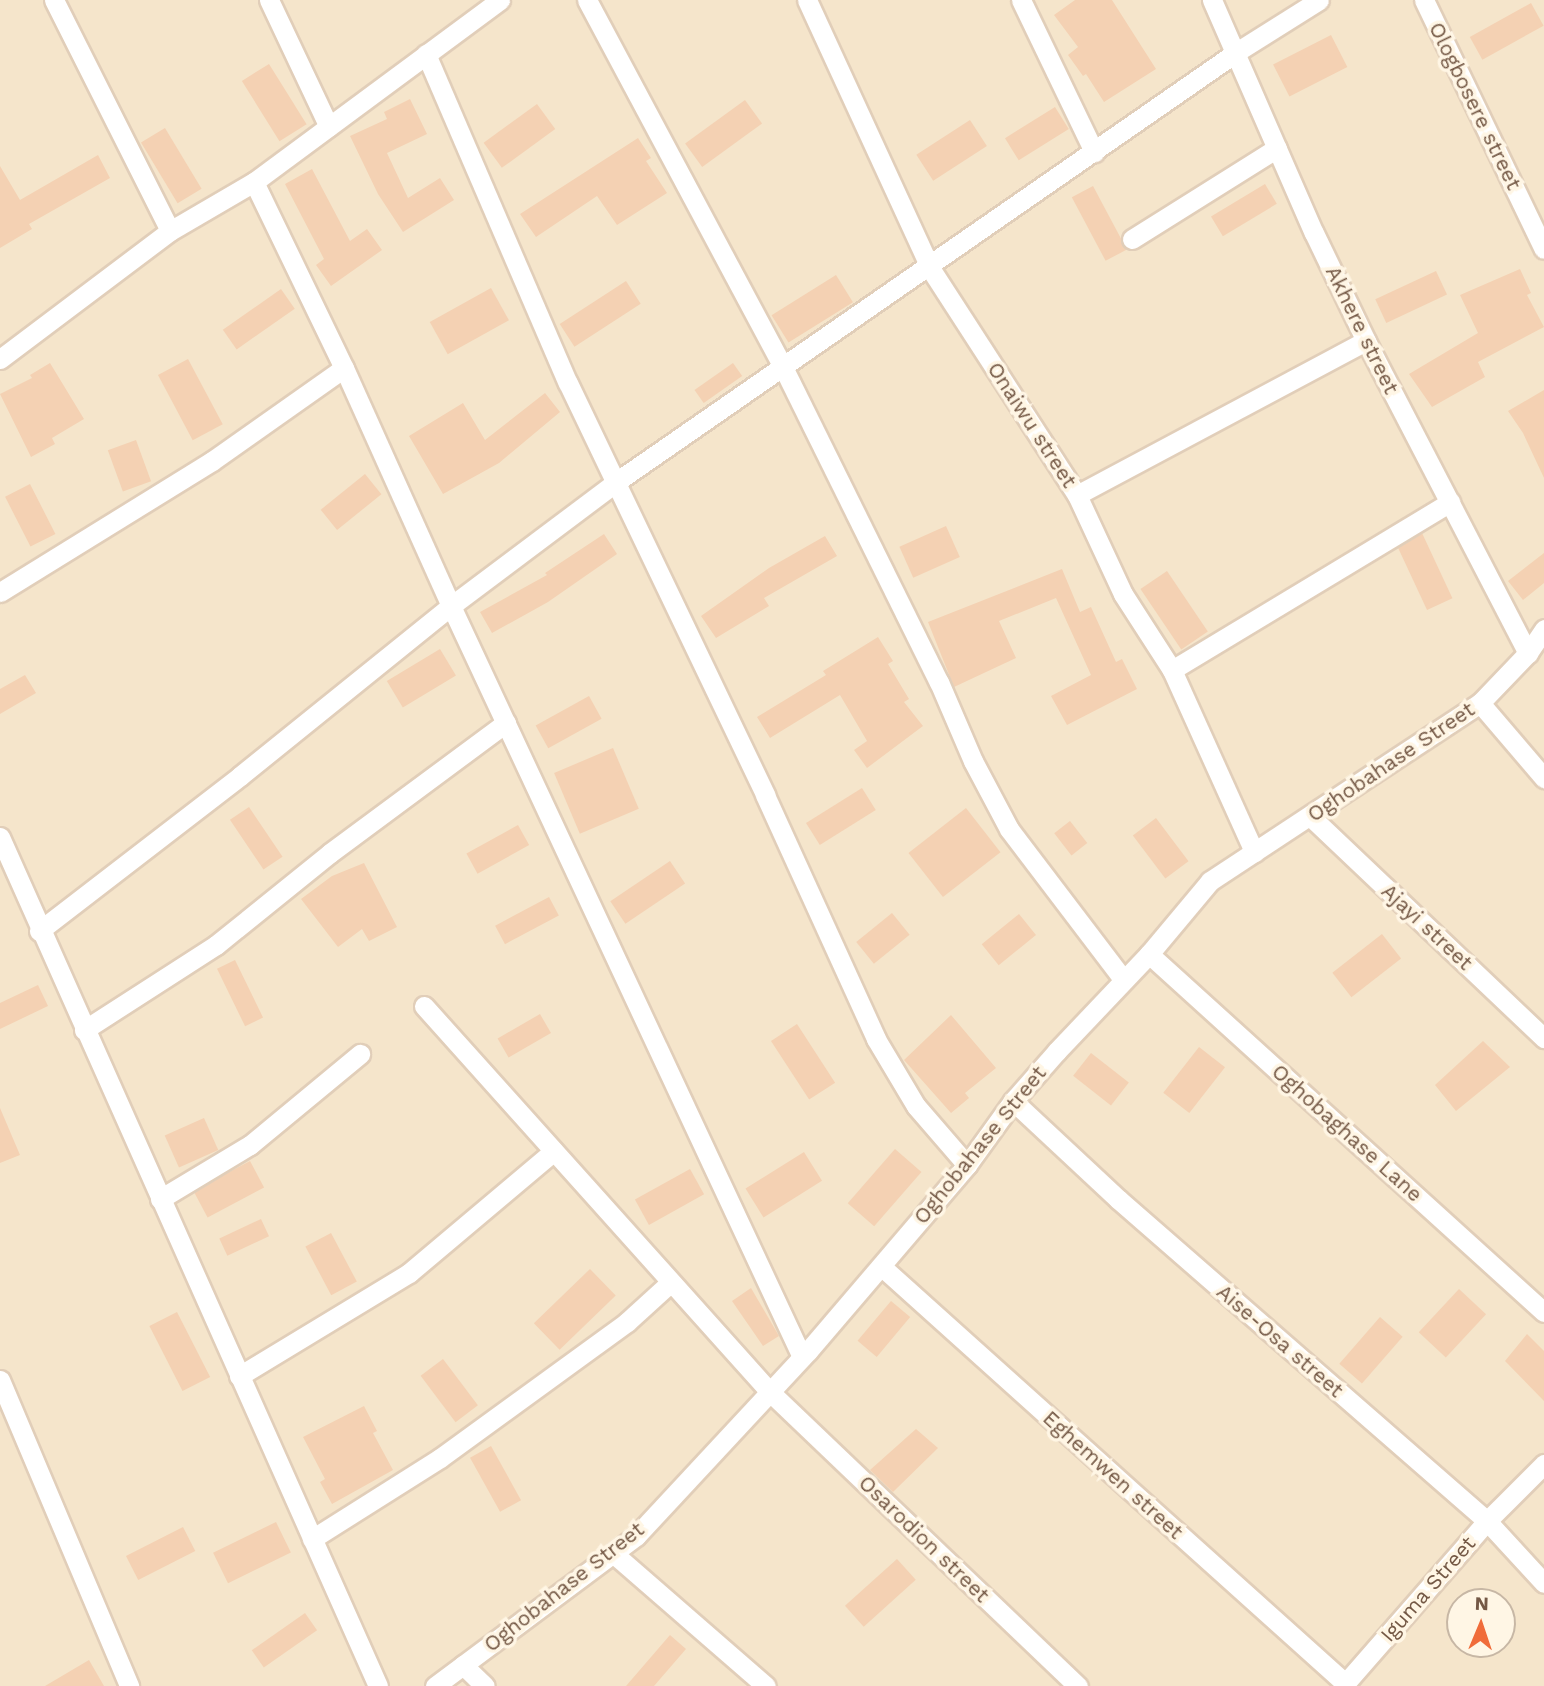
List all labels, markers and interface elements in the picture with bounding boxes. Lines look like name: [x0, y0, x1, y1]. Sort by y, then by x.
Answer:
street label: Ologbosere street: [1424, 18, 1526, 194]
street label: Akhere street: [1320, 262, 1404, 398]
street label: Onaiwu street: [982, 358, 1082, 492]
street label: Oghobahase Street: [1303, 697, 1479, 827]
street label: Ajayi street: [1376, 879, 1478, 975]
street label: Oghobaghase Lane: [1267, 1059, 1427, 1207]
street label: Oghobahase Street: [909, 1061, 1051, 1229]
street label: Aise-Osa street: [1211, 1279, 1349, 1403]
street label: Eghemwen street: [1038, 1405, 1188, 1545]
street label: Osarodion street: [853, 1470, 995, 1608]
street label: Oghobahase Street: [479, 1517, 649, 1657]
street label: Iguma Street: [1375, 1531, 1481, 1647]
north arrow: [1446, 1588, 1516, 1658]
text: N: [1474, 1592, 1489, 1615]

